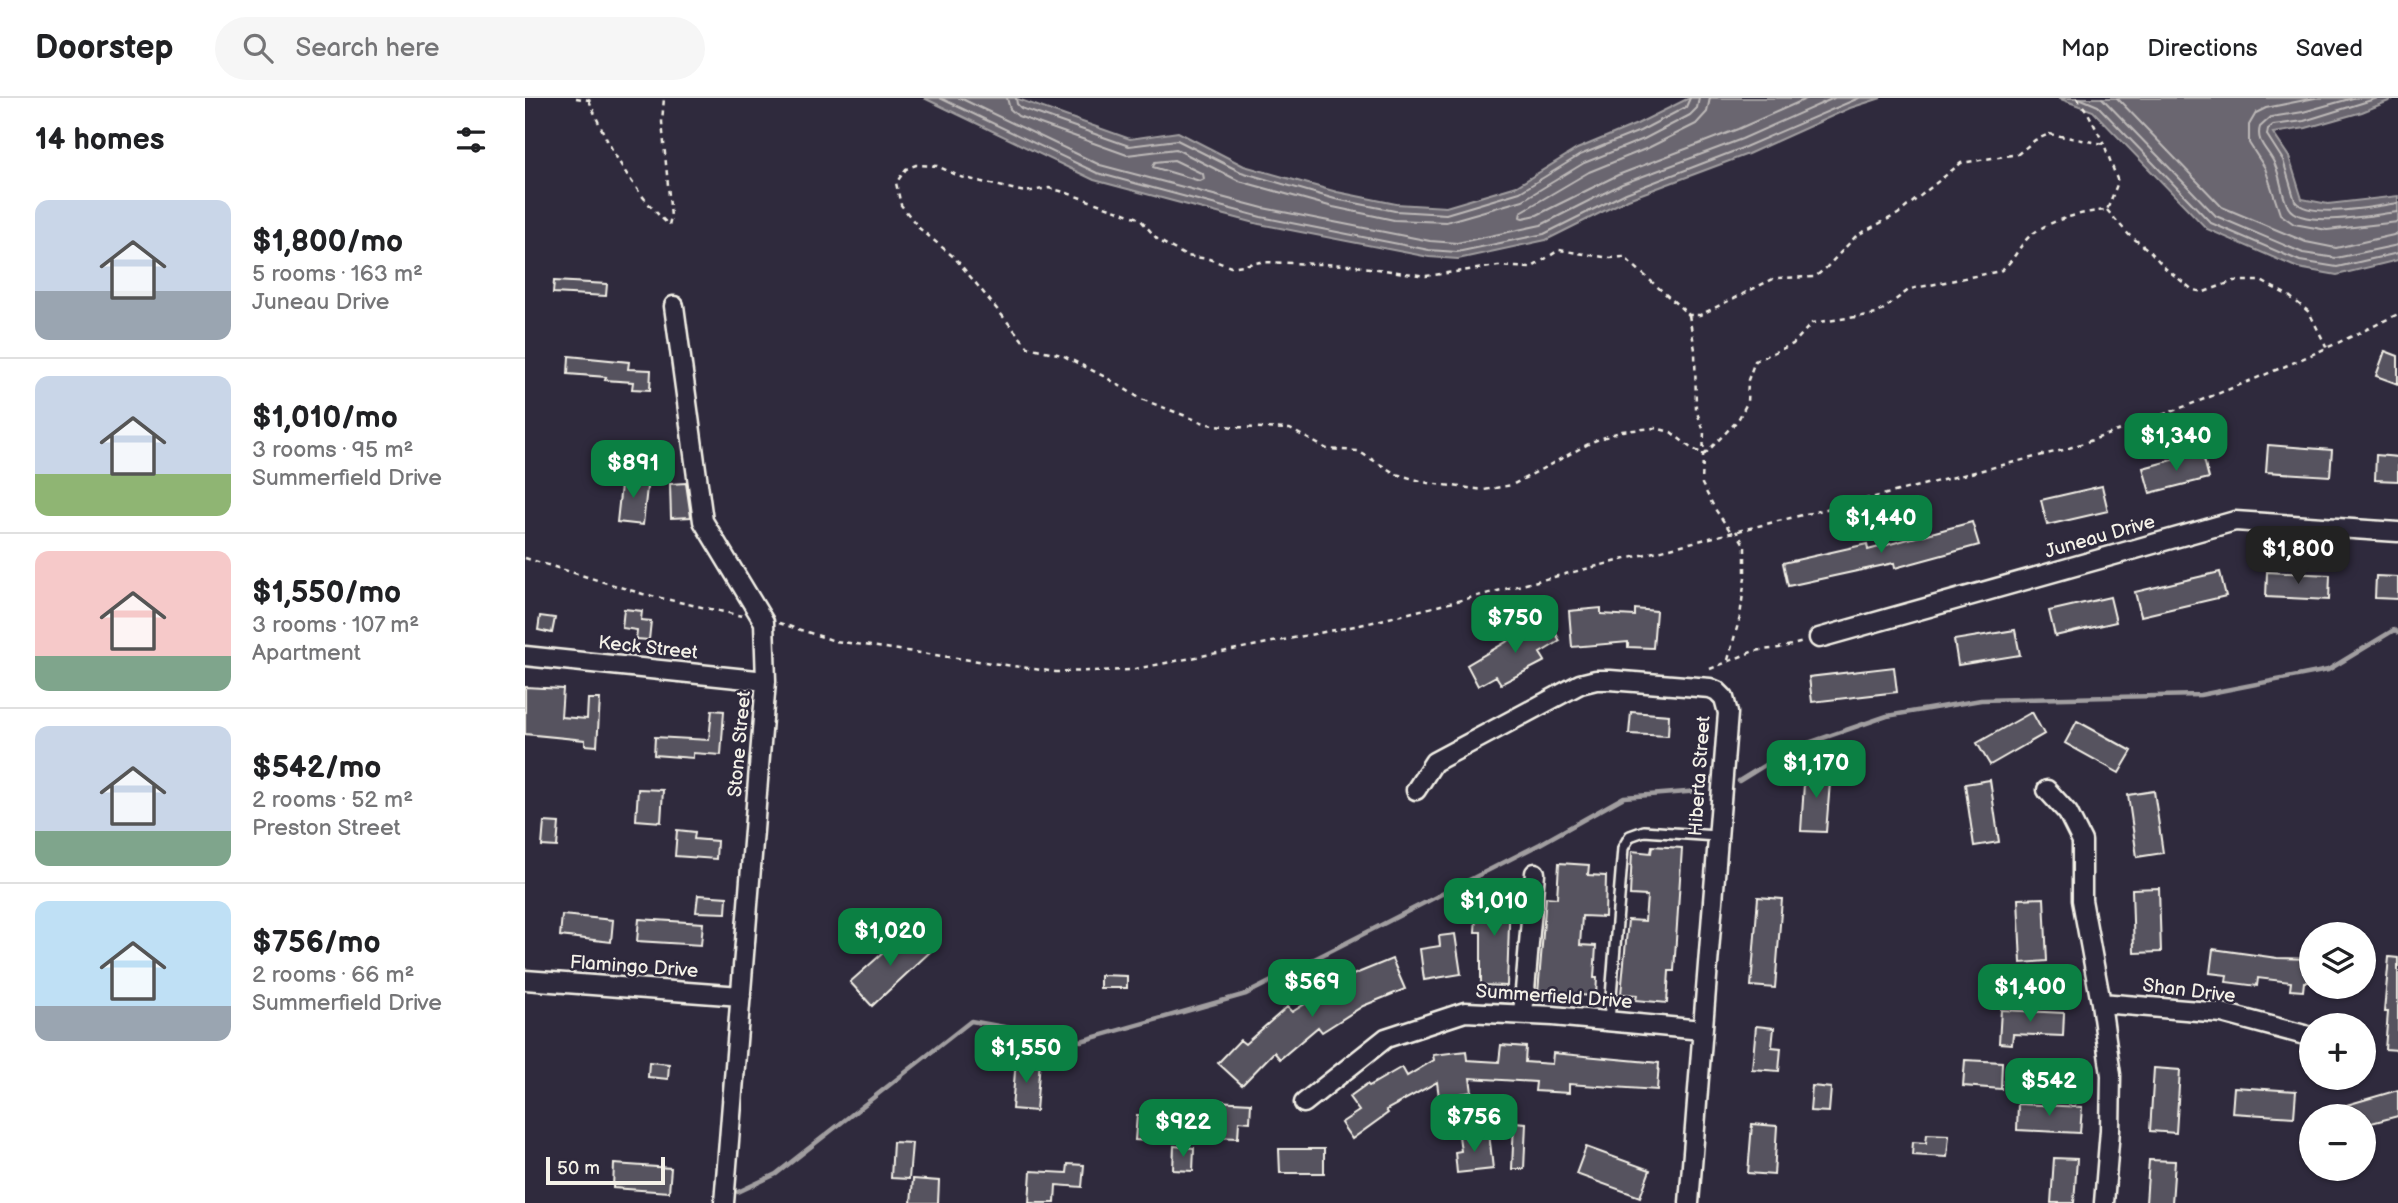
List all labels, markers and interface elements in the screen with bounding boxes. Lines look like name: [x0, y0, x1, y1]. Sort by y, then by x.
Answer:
search box: [215, 17, 705, 80]
text: Doorstep: [35, 28, 173, 68]
icon: search: [239, 29, 277, 67]
text: Search here: [295, 33, 439, 64]
text: Map: [2061, 34, 2109, 63]
text: Directions: [2147, 34, 2258, 63]
text: Saved: [2296, 34, 2363, 63]
icon: filters: [452, 121, 490, 159]
text: 14 homes: [35, 122, 164, 158]
text: $1,800/mo: [252, 224, 403, 260]
icon: home: [91, 228, 175, 312]
text: 5 rooms · 163 m²: [252, 260, 423, 288]
text: Juneau Drive: [252, 288, 390, 316]
text: $1,010/mo: [252, 400, 398, 436]
icon: home: [91, 404, 175, 488]
pin: $1,340: [2119, 414, 2233, 473]
text: $1,340: [2140, 422, 2212, 450]
text: 3 rooms · 95 m²: [252, 436, 413, 464]
pin: $891: [592, 440, 674, 500]
text: $891: [607, 449, 659, 477]
text: Summerfield Drive: [252, 464, 442, 492]
pin: $1,440: [1824, 496, 1938, 555]
text: $1,440: [1845, 504, 1917, 532]
street label: Juneau Drive: [2042, 510, 2158, 564]
pin: $1,800: [2241, 526, 2355, 586]
text: $1,800: [2262, 535, 2334, 563]
text: $1,550/mo: [252, 575, 401, 611]
icon: home: [91, 579, 175, 663]
pin: $750: [1474, 596, 1556, 655]
text: $750: [1487, 604, 1543, 632]
text: 3 rooms · 107 m²: [252, 611, 419, 639]
street label: Keck Street: [597, 631, 699, 665]
text: Apartment: [252, 639, 361, 667]
street label: Stone Street: [724, 690, 756, 798]
street label: Hiberta Street: [1684, 715, 1716, 837]
pin: $1,170: [1759, 740, 1873, 800]
text: $1,170: [1783, 749, 1849, 777]
text: $542/mo: [252, 750, 381, 786]
icon: home: [91, 754, 175, 838]
text: 2 rooms · 52 m²: [252, 786, 413, 814]
text: Preston Street: [252, 814, 401, 842]
pin: $1,010: [1437, 878, 1551, 938]
text: $1,010: [1460, 887, 1528, 915]
pin: $1,020: [833, 908, 947, 968]
text: $1,020: [854, 917, 926, 945]
map controls: [2299, 922, 2376, 1181]
button: layers: [2299, 922, 2376, 999]
text: $756/mo: [252, 925, 381, 961]
icon: home: [91, 929, 175, 1013]
street label: Flamingo Drive: [569, 951, 699, 983]
pin: $569: [1271, 960, 1353, 1019]
text: 2 rooms · 66 m²: [252, 961, 414, 989]
pin: $1,400: [1973, 964, 2087, 1024]
text: $569: [1284, 968, 1340, 996]
text: $1,400: [1994, 973, 2066, 1001]
street label: Shan Drive: [2141, 974, 2237, 1008]
street label: Summerfield Drive: [1475, 980, 1633, 1014]
text: Summerfield Drive: [252, 989, 442, 1017]
button: +: [2299, 1013, 2376, 1090]
pin: $1,550: [969, 1026, 1083, 1085]
text: $1,550: [991, 1034, 1061, 1062]
pin: $542: [2008, 1058, 2090, 1118]
text: $542: [2021, 1067, 2077, 1095]
pin: $756: [1433, 1094, 1515, 1154]
pin: $922: [1142, 1100, 1224, 1159]
text: $756: [1446, 1103, 1502, 1131]
button: −: [2299, 1104, 2376, 1181]
text: $922: [1155, 1108, 1211, 1136]
scale bar: [546, 1154, 665, 1186]
text: 50 m: [557, 1157, 600, 1180]

